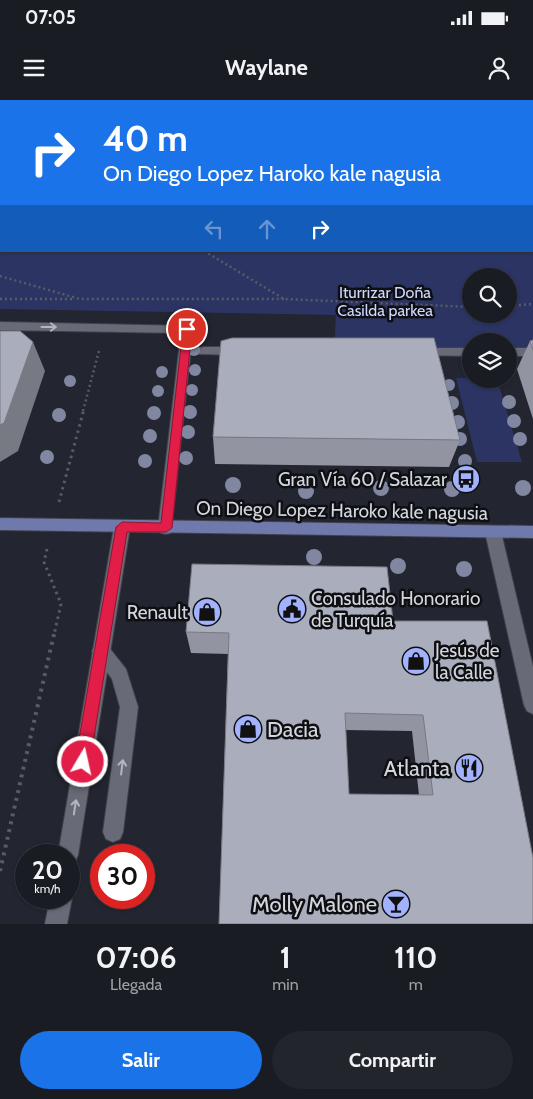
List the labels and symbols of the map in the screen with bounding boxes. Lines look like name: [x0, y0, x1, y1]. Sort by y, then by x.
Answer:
park label: Iturrizar Doña Casilda parkea: [337, 283, 433, 320]
pin: [166, 308, 208, 350]
one-way arrow: [40, 322, 56, 332]
bus stop icon: Gran Vía 60 / Salazar: [451, 464, 481, 494]
place label: Gran Vía 60 / Salazar: [278, 468, 447, 491]
street label: On Diego Lopez Haroko kale nagusia: [196, 496, 488, 525]
place label: Consulado Honorario de Turquía: [311, 587, 480, 632]
public building icon: Consulado Honorario de Turquía: [277, 594, 307, 624]
shop icon: Renault: [192, 597, 222, 627]
place label: Renault: [127, 601, 189, 624]
place label: Jesús de la Calle: [434, 639, 500, 684]
shop icon: Jesús de la Calle: [401, 646, 431, 676]
shop icon: Dacia: [233, 714, 263, 744]
place label: Dacia: [267, 716, 319, 743]
position arrow: [56, 735, 108, 787]
restaurant icon: Atlanta: [454, 753, 484, 783]
place label: Atlanta: [384, 755, 450, 782]
one-way arrow: [117, 759, 127, 775]
one-way arrow: [71, 799, 81, 815]
speed limit sign: 30: [90, 844, 155, 909]
bar icon: Molly Malone: [381, 889, 411, 919]
place label: Molly Malone: [252, 891, 377, 918]

